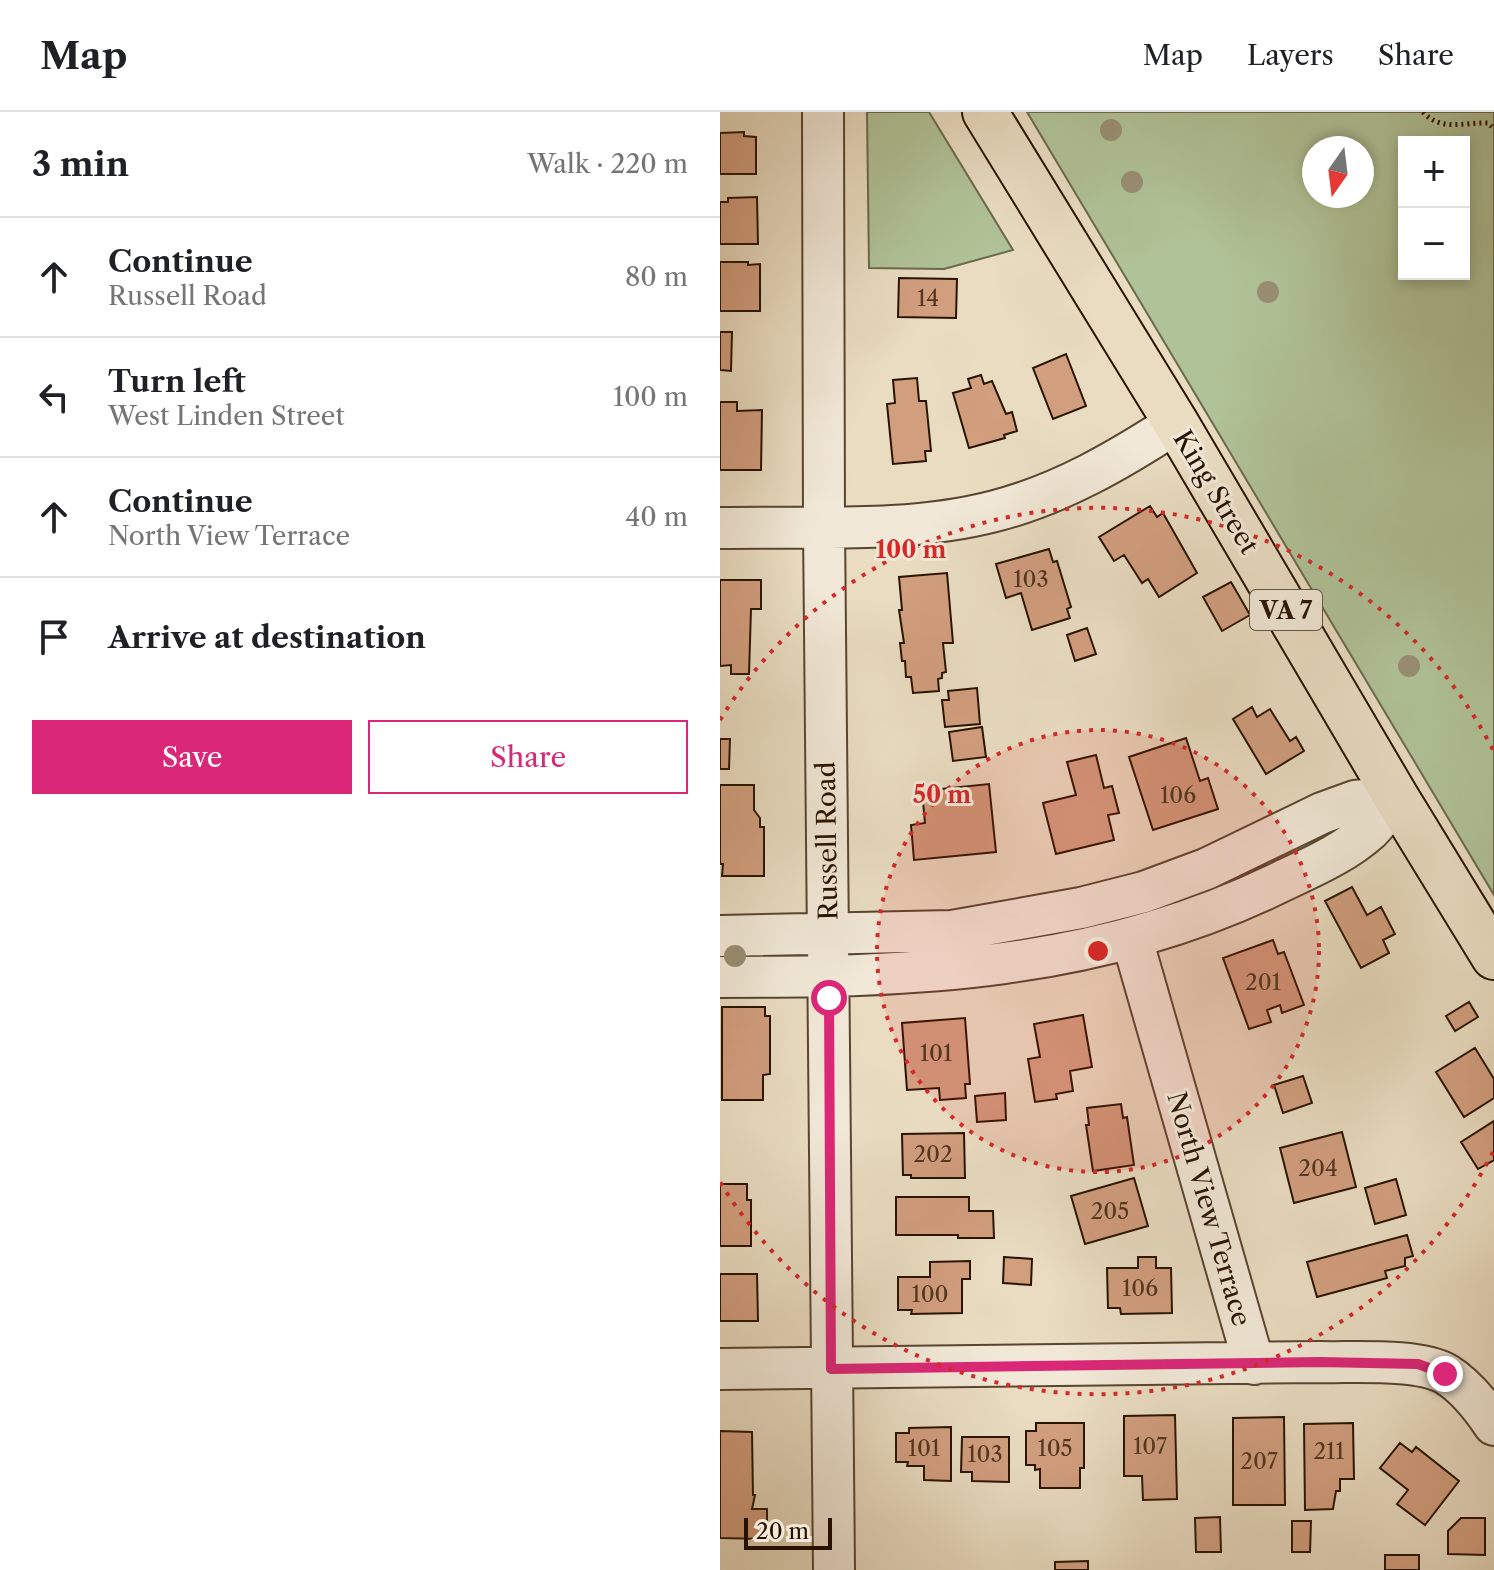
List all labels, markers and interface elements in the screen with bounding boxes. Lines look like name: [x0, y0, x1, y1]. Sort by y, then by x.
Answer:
text: Map: [40, 32, 128, 79]
text: Map: [1143, 38, 1203, 72]
text: Layers: [1247, 38, 1334, 72]
text: Share: [1378, 38, 1454, 72]
north arrow: [1302, 136, 1374, 208]
map controls: [1398, 136, 1470, 280]
button: +: [1398, 136, 1470, 208]
text: 3 min: [32, 143, 129, 185]
text: Walk · 220 m: [527, 148, 688, 180]
button: −: [1398, 208, 1470, 280]
text: Continue: [108, 243, 253, 280]
icon: ahead: [32, 255, 76, 299]
text: 80 m: [625, 261, 688, 293]
text: Russell Road: [108, 280, 267, 312]
house number: 14: [917, 285, 939, 312]
text: Turn left: [108, 363, 245, 400]
icon: left: [32, 375, 76, 419]
text: 100 m: [613, 381, 688, 413]
text: West Linden Street: [108, 400, 345, 432]
street label: King Street: [1167, 424, 1266, 560]
text: Continue: [108, 483, 253, 520]
icon: ahead: [32, 495, 76, 539]
text: 40 m: [625, 501, 688, 533]
text: North View Terrace: [108, 520, 350, 552]
text: 100 m: [875, 535, 947, 564]
house number: 103: [1013, 566, 1049, 593]
road number: VA 7: [1250, 590, 1322, 630]
icon: arrive: [32, 615, 76, 659]
text: Arrive at destination: [108, 619, 426, 656]
button: Save: [32, 720, 352, 794]
button: Share: [368, 720, 688, 794]
street label: Russell Road: [810, 761, 844, 921]
text: 50 m: [913, 780, 971, 809]
house number: 106: [1160, 782, 1196, 809]
centre of rings: [1084, 937, 1112, 965]
house number: 201: [1245, 969, 1281, 996]
route start: [811, 980, 847, 1016]
house number: 101: [920, 1040, 952, 1067]
street label: North View Terrace: [1160, 1088, 1258, 1330]
house number: 202: [913, 1141, 953, 1168]
house number: 204: [1298, 1155, 1338, 1182]
house number: 205: [1091, 1198, 1129, 1225]
house number: 106: [1122, 1275, 1158, 1302]
house number: 100: [911, 1281, 949, 1308]
route end: [1427, 1356, 1463, 1392]
house number: 107: [1133, 1433, 1167, 1460]
house number: 101: [908, 1435, 940, 1462]
house number: 105: [1037, 1435, 1073, 1462]
house number: 211: [1313, 1438, 1345, 1465]
house number: 103: [967, 1441, 1003, 1468]
house number: 207: [1240, 1448, 1278, 1475]
scale bar: [744, 1514, 832, 1550]
text: 20 m: [756, 1518, 809, 1545]

